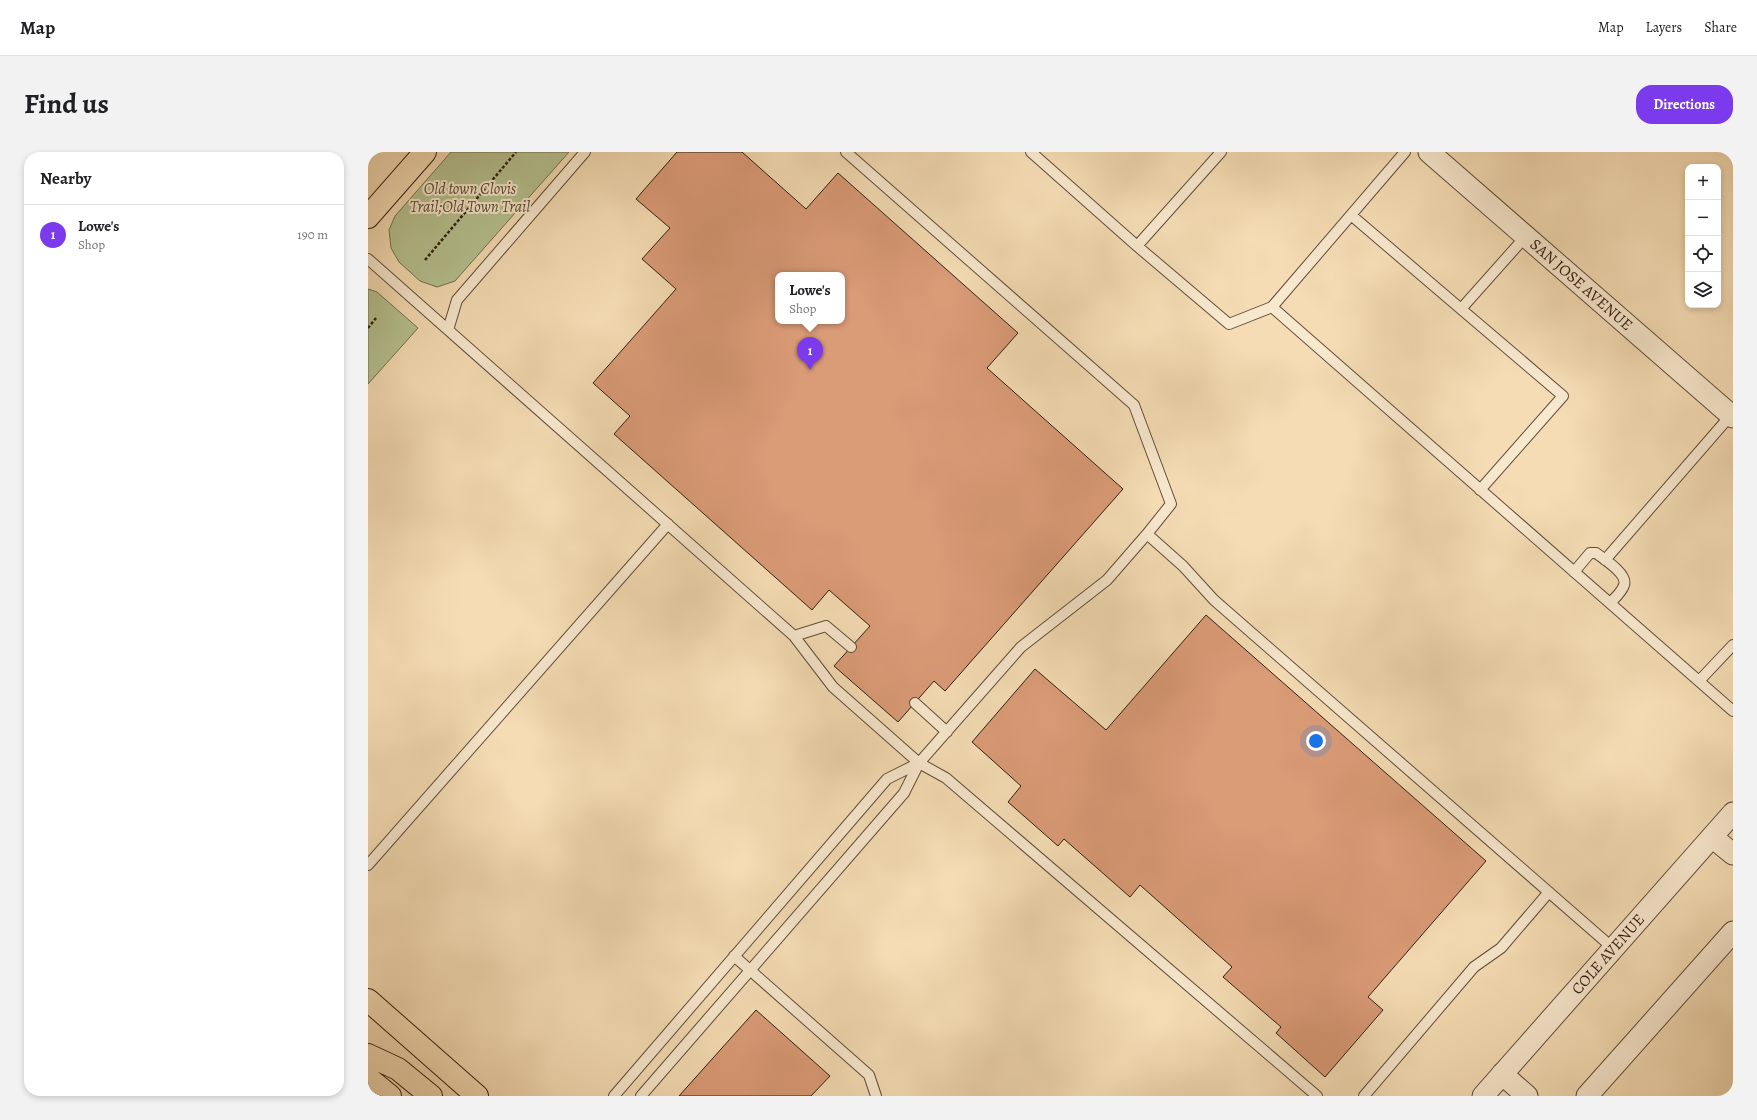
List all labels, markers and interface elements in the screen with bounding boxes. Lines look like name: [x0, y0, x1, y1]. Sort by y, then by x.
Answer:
text: Map: [20, 15, 55, 41]
text: Map: [1598, 18, 1624, 37]
text: Layers: [1646, 18, 1682, 37]
text: Share: [1704, 18, 1737, 37]
text: Find us: [24, 85, 109, 123]
button: Directions: [1636, 85, 1733, 124]
map controls: [1685, 164, 1721, 308]
button: +: [1685, 164, 1721, 200]
text: Nearby: [40, 167, 91, 190]
park label: Old town Clovis Trail;Old Town Trail: [410, 178, 530, 218]
button: −: [1685, 200, 1721, 236]
text: Lowe's: [78, 216, 120, 236]
text: 1: [51, 226, 55, 243]
text: 190 m: [297, 226, 328, 243]
street label: SAN JOSE AVENUE: [1525, 234, 1637, 336]
text: Shop: [78, 236, 105, 253]
button: locate: [1685, 236, 1721, 272]
popup: [775, 272, 845, 324]
button: layers: [1685, 272, 1721, 308]
text: Lowe's: [789, 280, 831, 300]
text: Shop: [789, 300, 816, 317]
pin: 1: [797, 337, 823, 370]
your location: [1306, 731, 1326, 751]
street label: COLE AVENUE: [1566, 909, 1650, 1000]

